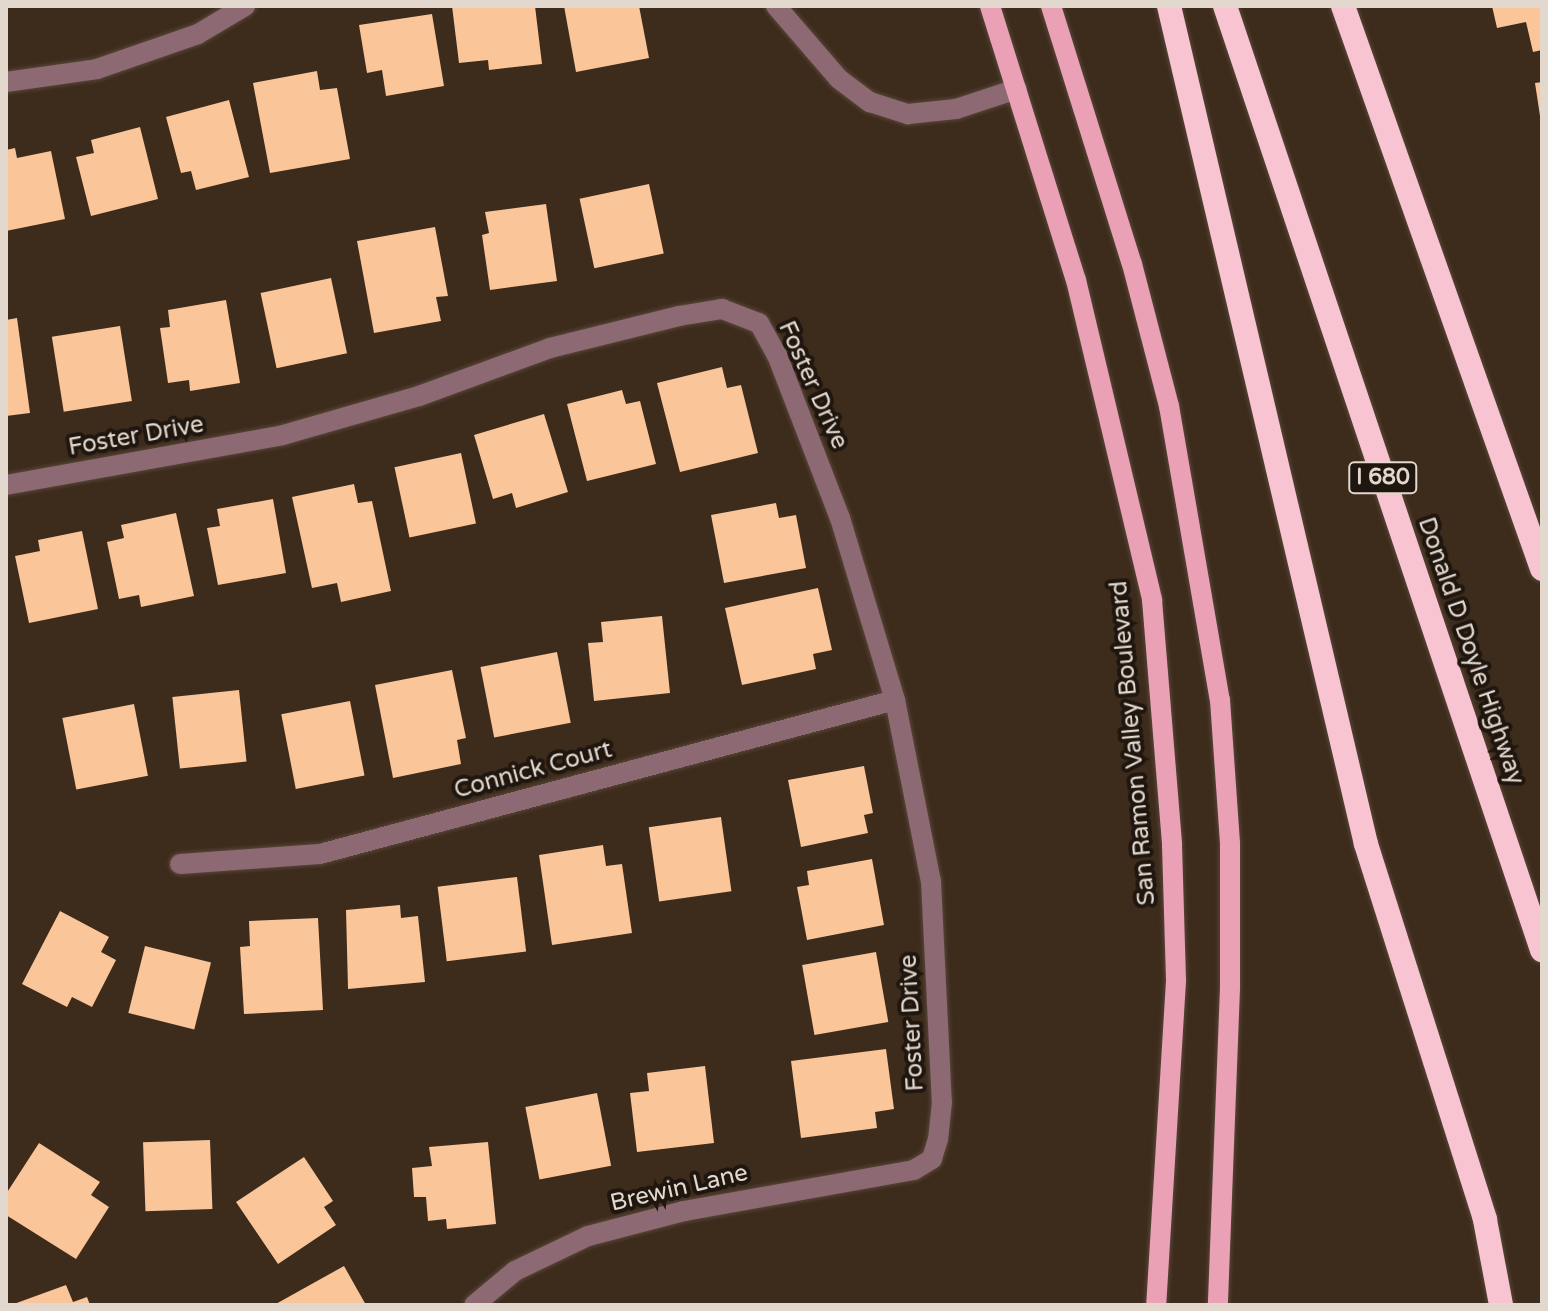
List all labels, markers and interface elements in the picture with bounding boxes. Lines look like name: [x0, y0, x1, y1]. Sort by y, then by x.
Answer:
street label: Foster Drive: [772, 317, 854, 453]
street label: Foster Drive: [66, 410, 206, 462]
road number: I 680: [1347, 460, 1419, 496]
street label: Donald D Doyle Highway: [1412, 513, 1530, 789]
street label: San Ramon Valley Boulevard: [1104, 579, 1162, 907]
street label: Connick Court: [451, 735, 615, 805]
street label: Foster Drive: [894, 954, 930, 1092]
street label: Brewin Lane: [608, 1158, 750, 1218]

